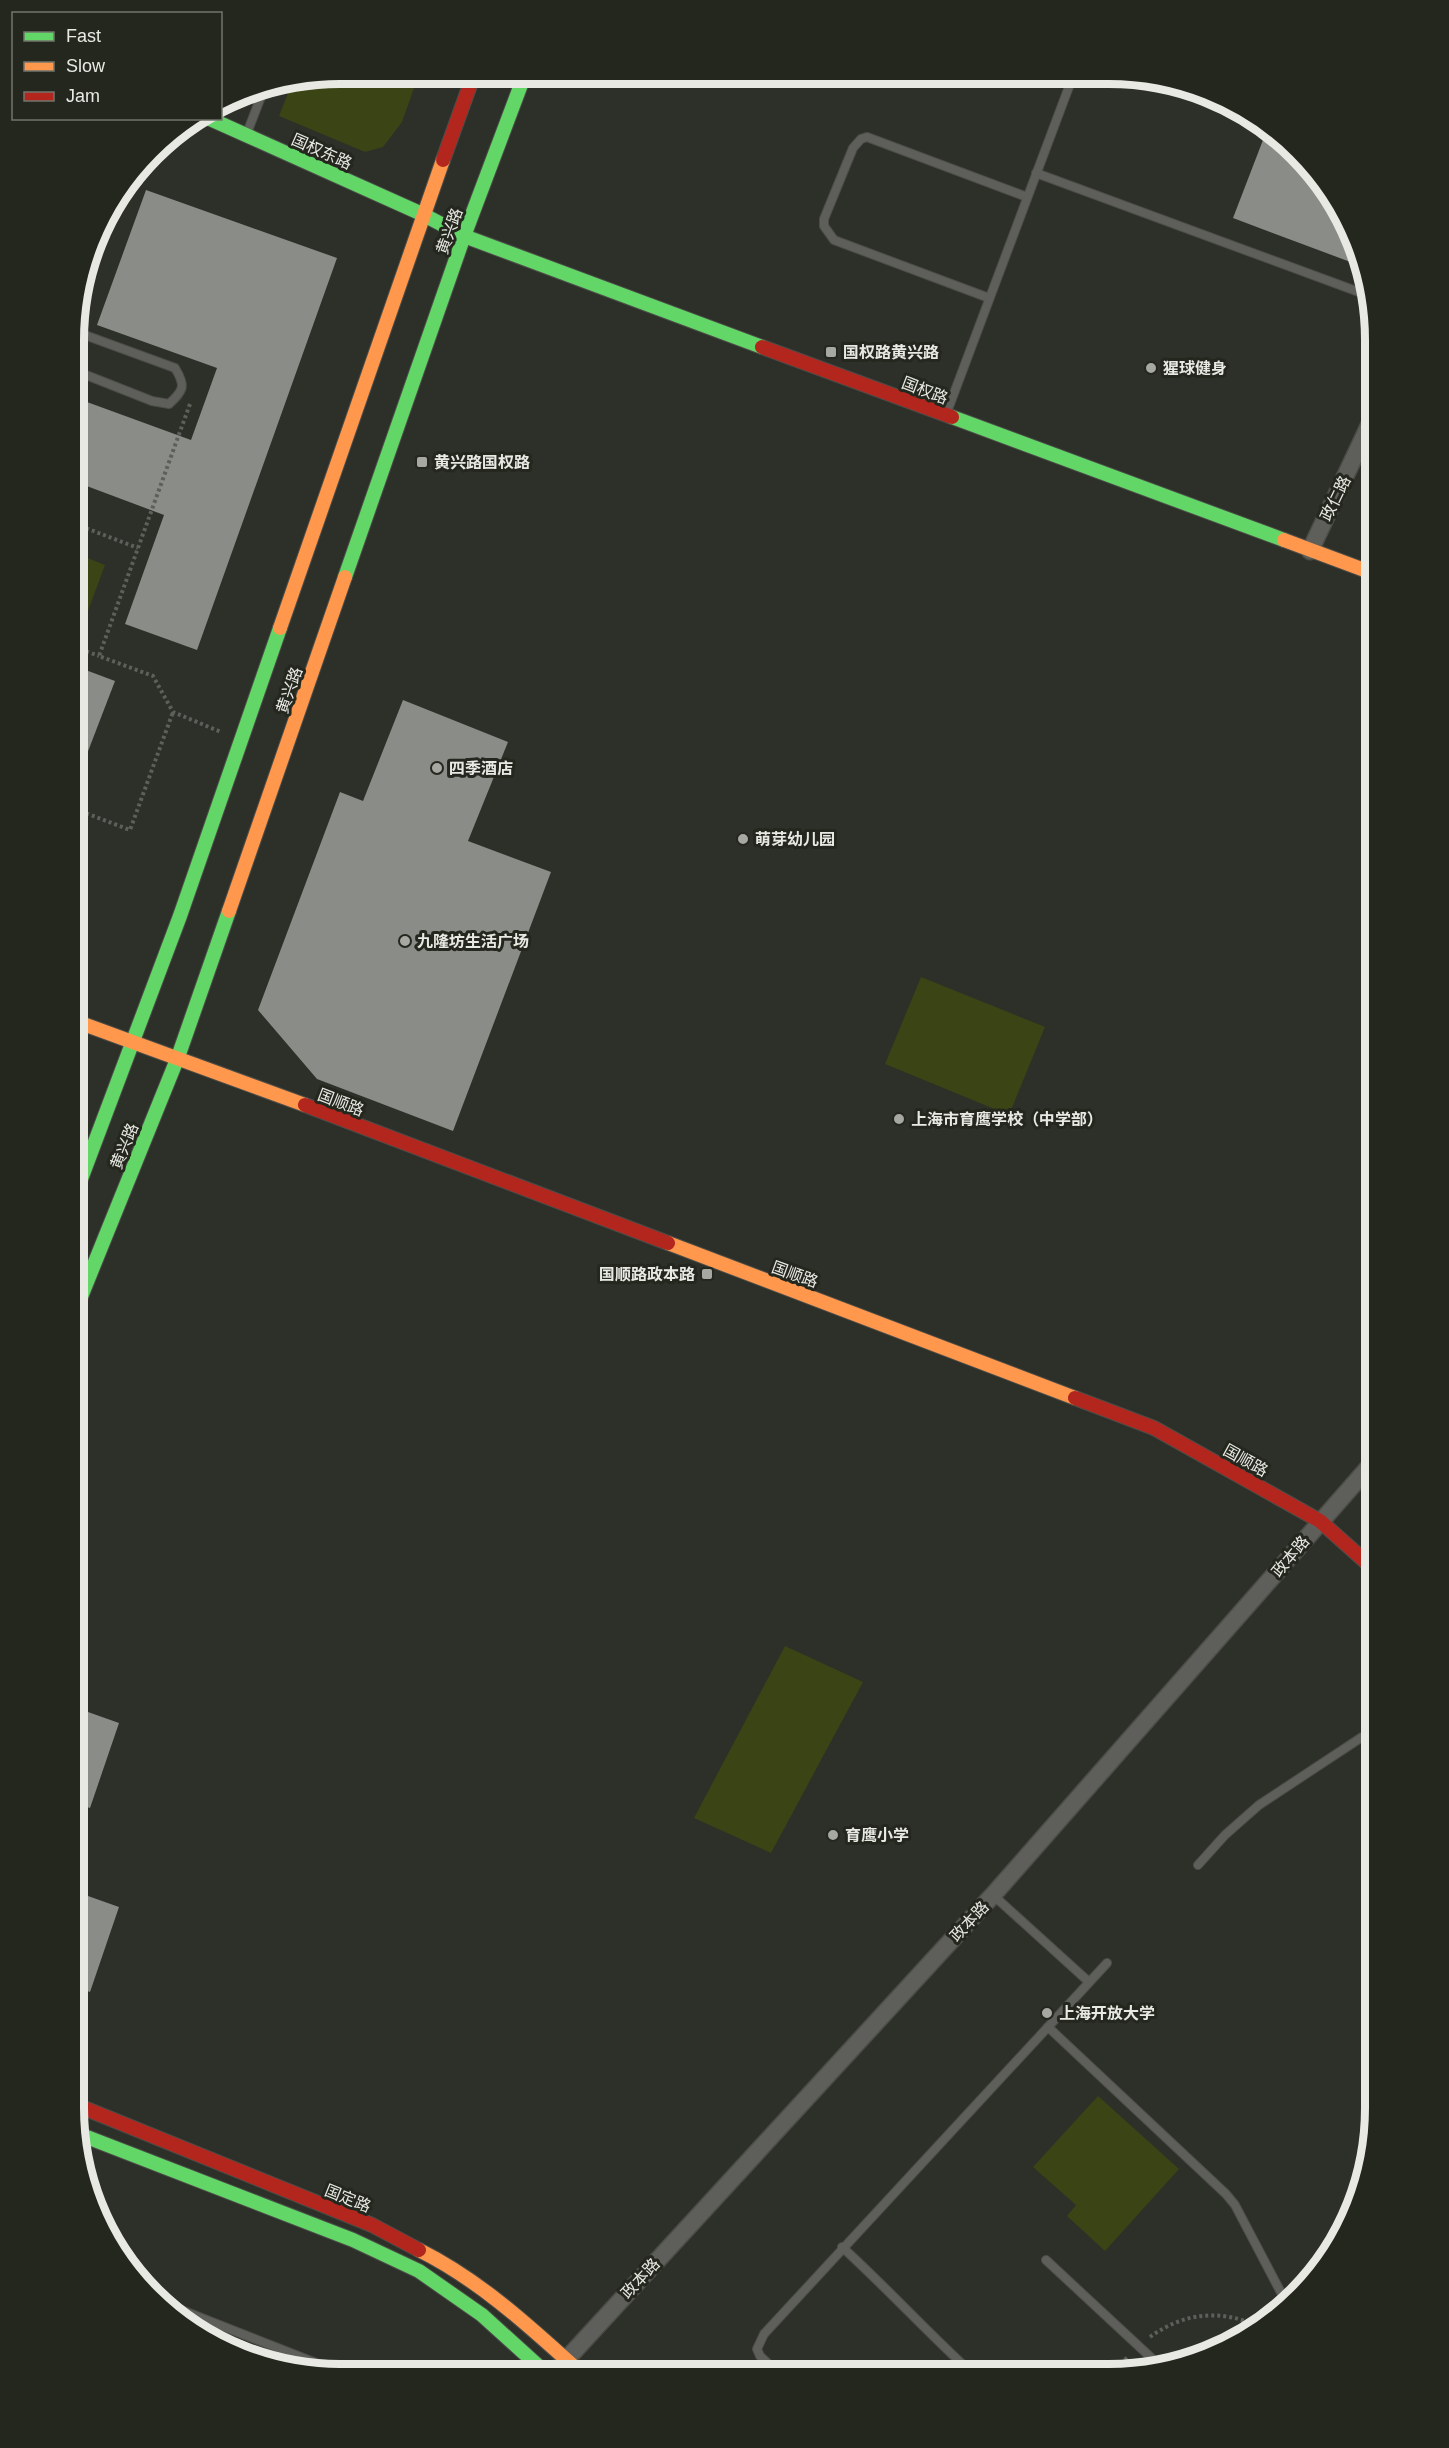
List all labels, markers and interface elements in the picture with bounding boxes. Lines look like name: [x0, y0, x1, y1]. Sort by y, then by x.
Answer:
legend: [12, 12, 222, 120]
text: Fast: [66, 26, 101, 46]
text: Slow: [66, 56, 106, 76]
text: Jam: [66, 86, 100, 106]
street label: 国权东路: [289, 131, 354, 172]
street label: 黄兴路: [433, 206, 466, 257]
place label: 国权路黄兴路: [843, 344, 939, 361]
marker: 国权路黄兴路: [824, 345, 838, 359]
place label: 猩球健身: [1163, 360, 1227, 377]
marker: 猩球健身: [1144, 361, 1158, 375]
street label: 国权路: [899, 374, 950, 407]
place label: 黄兴路国权路: [434, 454, 530, 471]
marker: 黄兴路国权路: [415, 455, 429, 469]
street label: 政仁路: [1317, 473, 1354, 524]
street label: 黄兴路: [274, 665, 305, 716]
place label: 四季酒店: [449, 760, 513, 777]
marker: 四季酒店: [430, 761, 444, 775]
place label: 萌芽幼儿园: [755, 830, 835, 848]
marker: 萌芽幼儿园: [736, 832, 750, 846]
place label: 九隆坊生活广场: [417, 933, 529, 950]
marker: 九隆坊生活广场: [398, 934, 412, 948]
street label: 国顺路: [315, 1086, 366, 1119]
place label: 上海市育鹰学校（中学部）: [911, 1110, 1103, 1128]
marker: 上海市育鹰学校（中学部）: [892, 1112, 906, 1126]
street label: 黄兴路: [108, 1121, 141, 1172]
street label: 国顺路: [769, 1258, 820, 1291]
place label: 国顺路政本路: [599, 1266, 695, 1283]
marker: 国顺路政本路: [700, 1267, 714, 1281]
street label: 国顺路: [1221, 1441, 1271, 1480]
street label: 政本路: [1268, 1532, 1312, 1580]
place label: 育鹰小学: [845, 1826, 909, 1844]
marker: 育鹰小学: [826, 1828, 840, 1842]
street label: 政本路: [947, 1898, 992, 1945]
place label: 上海开放大学: [1059, 2005, 1155, 2022]
marker: 上海开放大学: [1040, 2006, 1054, 2020]
street label: 国定路: [322, 2182, 373, 2215]
street label: 政本路: [618, 2255, 663, 2302]

